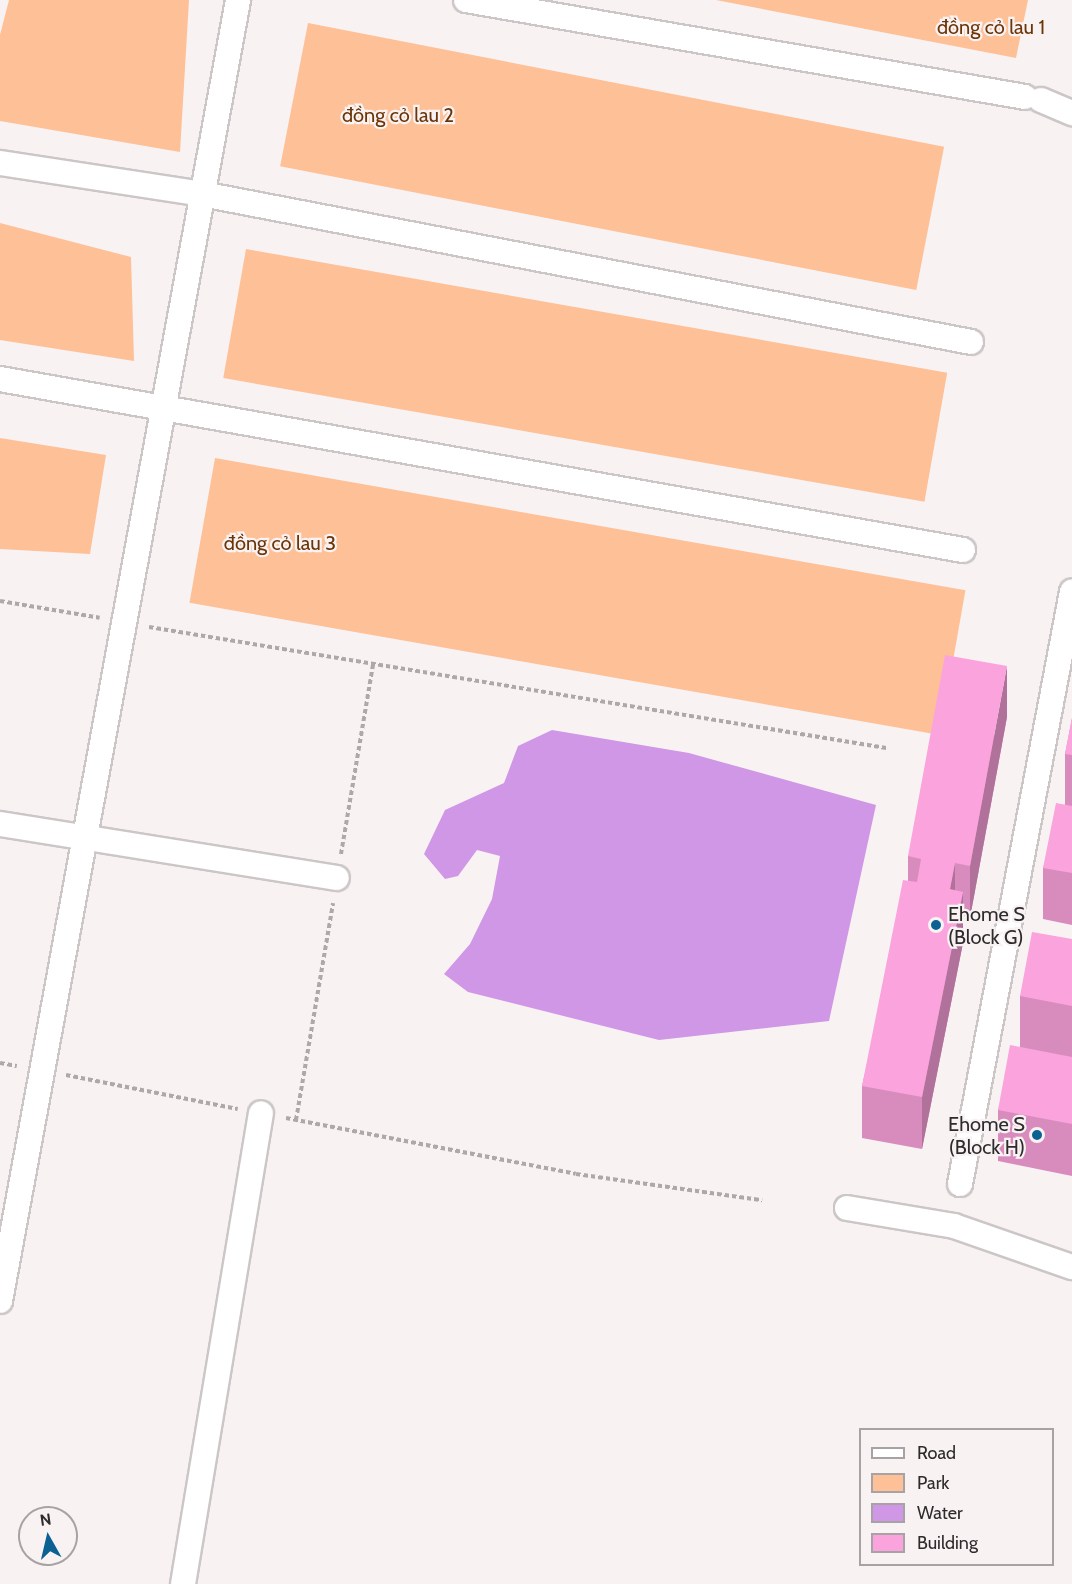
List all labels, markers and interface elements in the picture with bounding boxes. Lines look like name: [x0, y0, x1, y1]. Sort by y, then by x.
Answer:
park label: đồng cỏ lau 1: [937, 15, 1045, 39]
park label: đồng cỏ lau 2: [342, 103, 454, 127]
park label: đồng cỏ lau 3: [224, 531, 336, 555]
place label: Ehome S (Block G): [948, 902, 1025, 949]
marker: Ehome S (Block G): [929, 918, 943, 932]
place label: Ehome S (Block H): [948, 1112, 1025, 1159]
marker: Ehome S (Block H): [1030, 1128, 1044, 1142]
legend: [859, 1428, 1054, 1566]
text: Road: [917, 1442, 956, 1464]
text: Park: [917, 1472, 949, 1494]
text: Water: [917, 1502, 963, 1524]
north arrow: [18, 1506, 78, 1566]
text: N: [39, 1509, 53, 1530]
text: Building: [917, 1532, 978, 1554]

